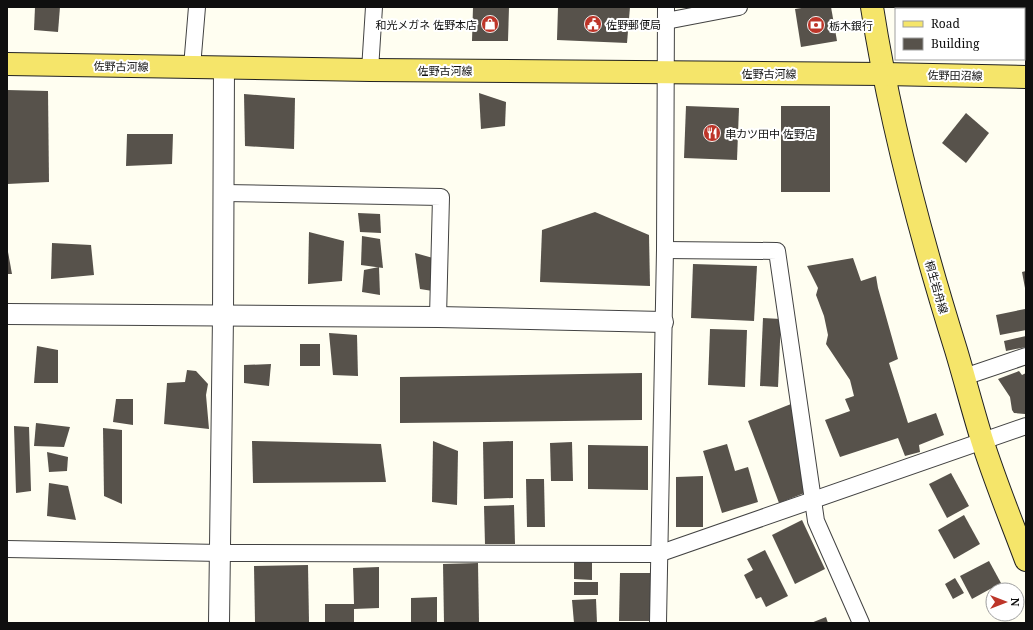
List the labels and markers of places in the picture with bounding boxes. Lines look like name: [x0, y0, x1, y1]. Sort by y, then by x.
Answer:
shop icon: 和光メガネ 佐野本店: [480, 14, 500, 34]
public building icon: 佐野郵便局: [583, 14, 603, 34]
bank icon: 栃木銀行: [806, 15, 826, 35]
place label: 和光メガネ 佐野本店: [375, 17, 477, 32]
place label: 佐野郵便局: [606, 17, 661, 32]
place label: 栃木銀行: [829, 18, 873, 33]
restaurant icon: 串カツ田中 佐野店: [702, 123, 722, 143]
place label: 串カツ田中 佐野店: [725, 126, 816, 141]

